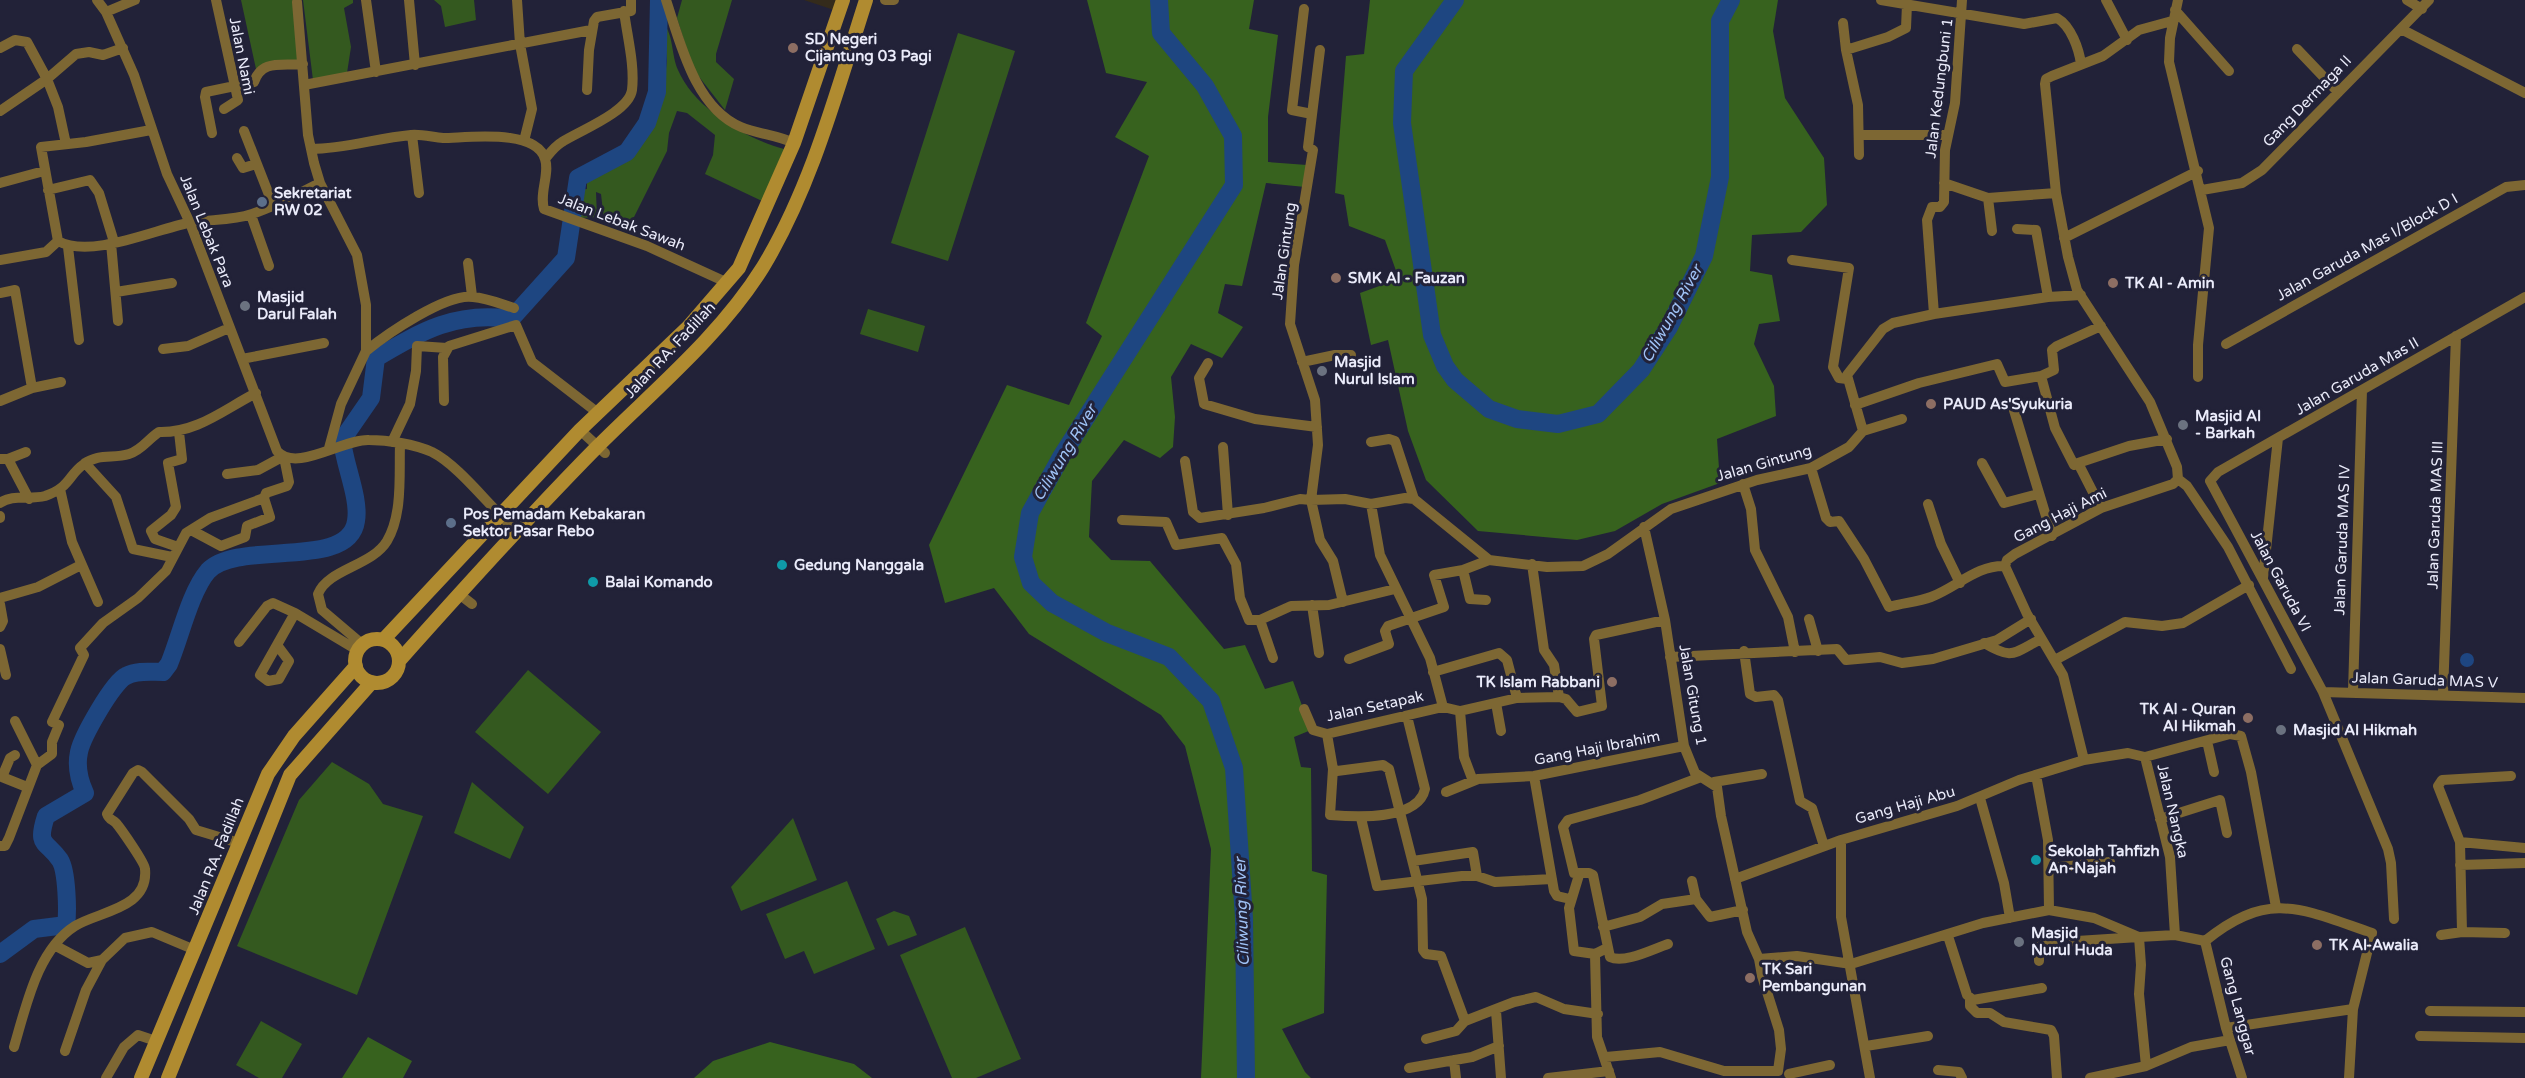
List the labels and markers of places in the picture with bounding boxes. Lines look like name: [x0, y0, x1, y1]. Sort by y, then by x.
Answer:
place label: SD Negeri Cijantung 03 Pagi: [805, 30, 932, 66]
marker: SD Negeri Cijantung 03 Pagi: [786, 41, 800, 55]
place label: Sekretariat RW 02: [274, 184, 352, 219]
marker: Sekretariat RW 02: [255, 195, 269, 209]
place label: SMK Al - Fauzan: [1348, 269, 1465, 287]
marker: SMK Al - Fauzan: [1329, 271, 1343, 285]
place label: TK Al - Amin: [2124, 274, 2215, 292]
marker: TK Al - Amin: [2106, 276, 2120, 290]
place label: Masjid Darul Falah: [257, 288, 337, 323]
marker: Masjid Darul Falah: [238, 299, 252, 313]
place label: Masjid Nurul Islam: [1334, 353, 1415, 388]
marker: Masjid Nurul Islam: [1315, 364, 1329, 378]
place label: PAUD As'Syukuria: [1943, 395, 2073, 414]
marker: PAUD As'Syukuria: [1924, 397, 1938, 411]
place label: Masjid Al - Barkah: [2195, 407, 2261, 442]
marker: Masjid Al - Barkah: [2176, 418, 2190, 432]
place label: Pos Pemadam Kebakaran Sektor Pasar Rebo: [463, 505, 645, 540]
marker: Pos Pemadam Kebakaran Sektor Pasar Rebo: [444, 516, 458, 530]
place label: Gedung Nanggala: [794, 556, 924, 575]
marker: Gedung Nanggala: [775, 558, 789, 572]
place label: Balai Komando: [605, 573, 713, 591]
marker: Balai Komando: [586, 575, 600, 589]
place label: TK Islam Rabbani: [1475, 673, 1600, 691]
marker: TK Islam Rabbani: [1605, 675, 1619, 689]
place label: TK Al - Quran Al Hikmah: [2139, 700, 2236, 735]
marker: TK Al - Quran Al Hikmah: [2241, 711, 2255, 725]
place label: Masjid Al Hikmah: [2293, 721, 2417, 740]
marker: Masjid Al Hikmah: [2274, 723, 2288, 737]
place label: Sekolah Tahfizh An-Najah: [2048, 842, 2160, 878]
marker: Sekolah Tahfizh An-Najah: [2029, 853, 2043, 867]
place label: Masjid Nurul Huda: [2031, 924, 2113, 959]
marker: Masjid Nurul Huda: [2012, 935, 2026, 949]
place label: TK Al-Awalia: [2328, 936, 2419, 954]
marker: TK Al-Awalia: [2310, 938, 2324, 952]
place label: TK Sari Pembangunan: [1761, 960, 1866, 996]
marker: TK Sari Pembangunan: [1743, 971, 1757, 985]

